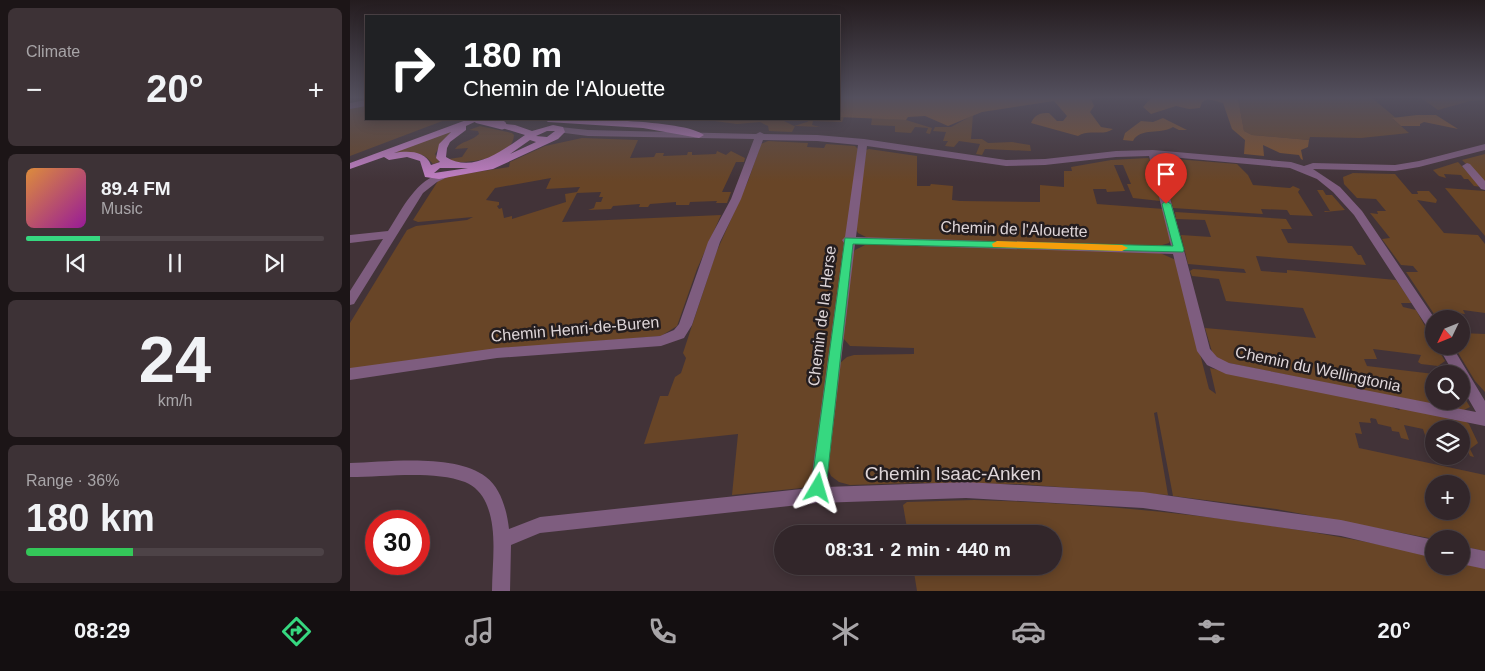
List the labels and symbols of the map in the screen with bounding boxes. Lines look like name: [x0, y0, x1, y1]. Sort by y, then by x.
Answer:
pin: [1145, 153, 1187, 204]
street label: Chemin de l'Alouette: [940, 218, 1088, 240]
street label: Chemin de la Herse: [805, 245, 839, 387]
north arrow: [1425, 310, 1470, 355]
street label: Chemin Henri-de-Buren: [490, 313, 660, 345]
street label: Chemin du Wellingtonia: [1234, 343, 1402, 395]
position arrow: [791, 461, 843, 513]
street label: Chemin Isaac-Anken: [865, 463, 1041, 484]
speed limit sign: 30: [365, 510, 430, 575]

